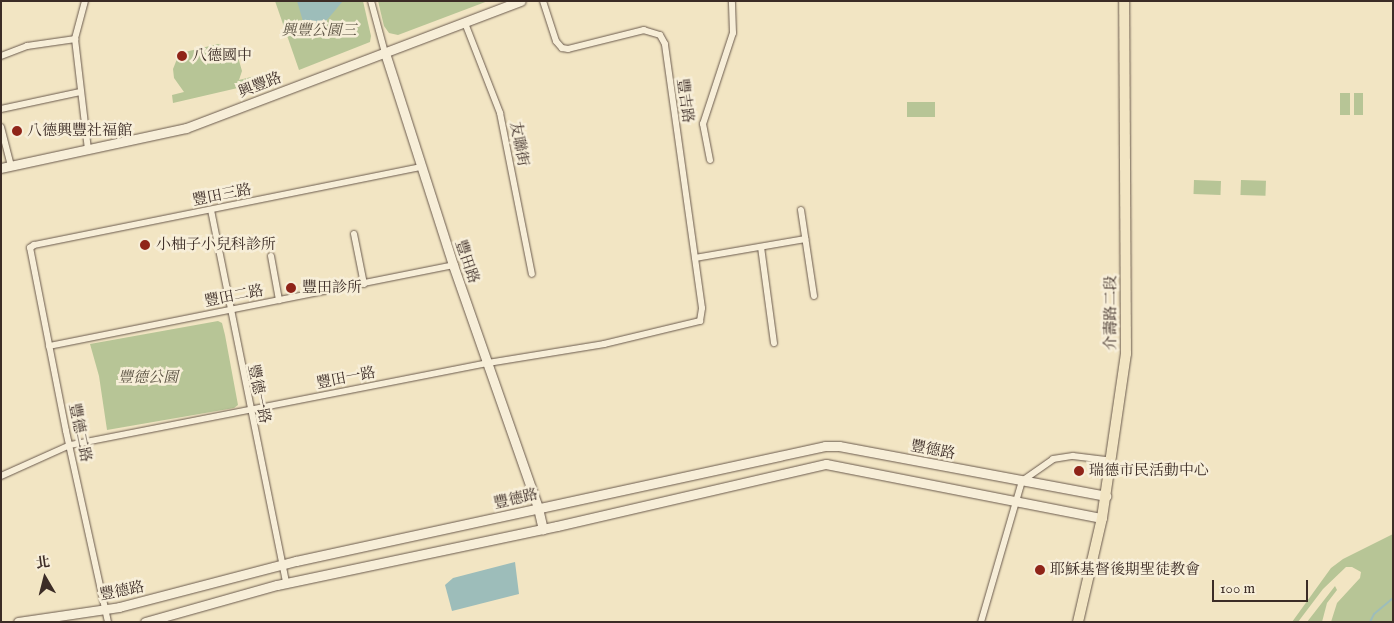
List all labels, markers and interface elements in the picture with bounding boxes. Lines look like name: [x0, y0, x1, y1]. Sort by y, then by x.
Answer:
park label: 興豐公園三: [282, 22, 356, 40]
place label: 八德國中: [192, 47, 252, 65]
marker: 八德國中: [176, 50, 188, 62]
street label: 興豐路: [236, 69, 284, 101]
street label: 豐吉路: [673, 77, 697, 125]
street label: 友聯街: [506, 120, 532, 168]
place label: 八德興豐社福館: [27, 122, 132, 140]
marker: 八德興豐社福館: [11, 125, 23, 137]
street label: 豐田三路: [191, 180, 253, 210]
place label: 小柚子小兒科診所: [156, 236, 276, 254]
marker: 小柚子小兒科診所: [138, 238, 152, 252]
street label: 豐田路: [451, 238, 483, 286]
street label: 介壽路二段: [1102, 276, 1120, 350]
place label: 豐田診所: [302, 279, 362, 297]
street label: 豐田二路: [203, 281, 265, 311]
marker: 豐田診所: [284, 281, 298, 295]
street label: 豐德一路: [244, 363, 274, 425]
street label: 豐田一路: [315, 363, 377, 393]
park label: 豐德公園: [118, 369, 178, 387]
street label: 豐德二路: [65, 402, 95, 464]
street label: 豐德路: [909, 437, 957, 463]
place label: 瑞德市民活動中心: [1089, 462, 1209, 480]
marker: 瑞德市民活動中心: [1073, 465, 1085, 477]
street label: 豐德路: [492, 485, 540, 513]
north arrow: [20, 553, 70, 603]
text: 北: [35, 553, 51, 573]
place label: 耶穌基督後期聖徒教會: [1050, 561, 1200, 579]
marker: 耶穌基督後期聖徒教會: [1034, 564, 1046, 576]
scale bar: [1214, 570, 1310, 602]
street label: 豐德路: [98, 578, 146, 604]
text: 100 m: [1220, 579, 1255, 598]

